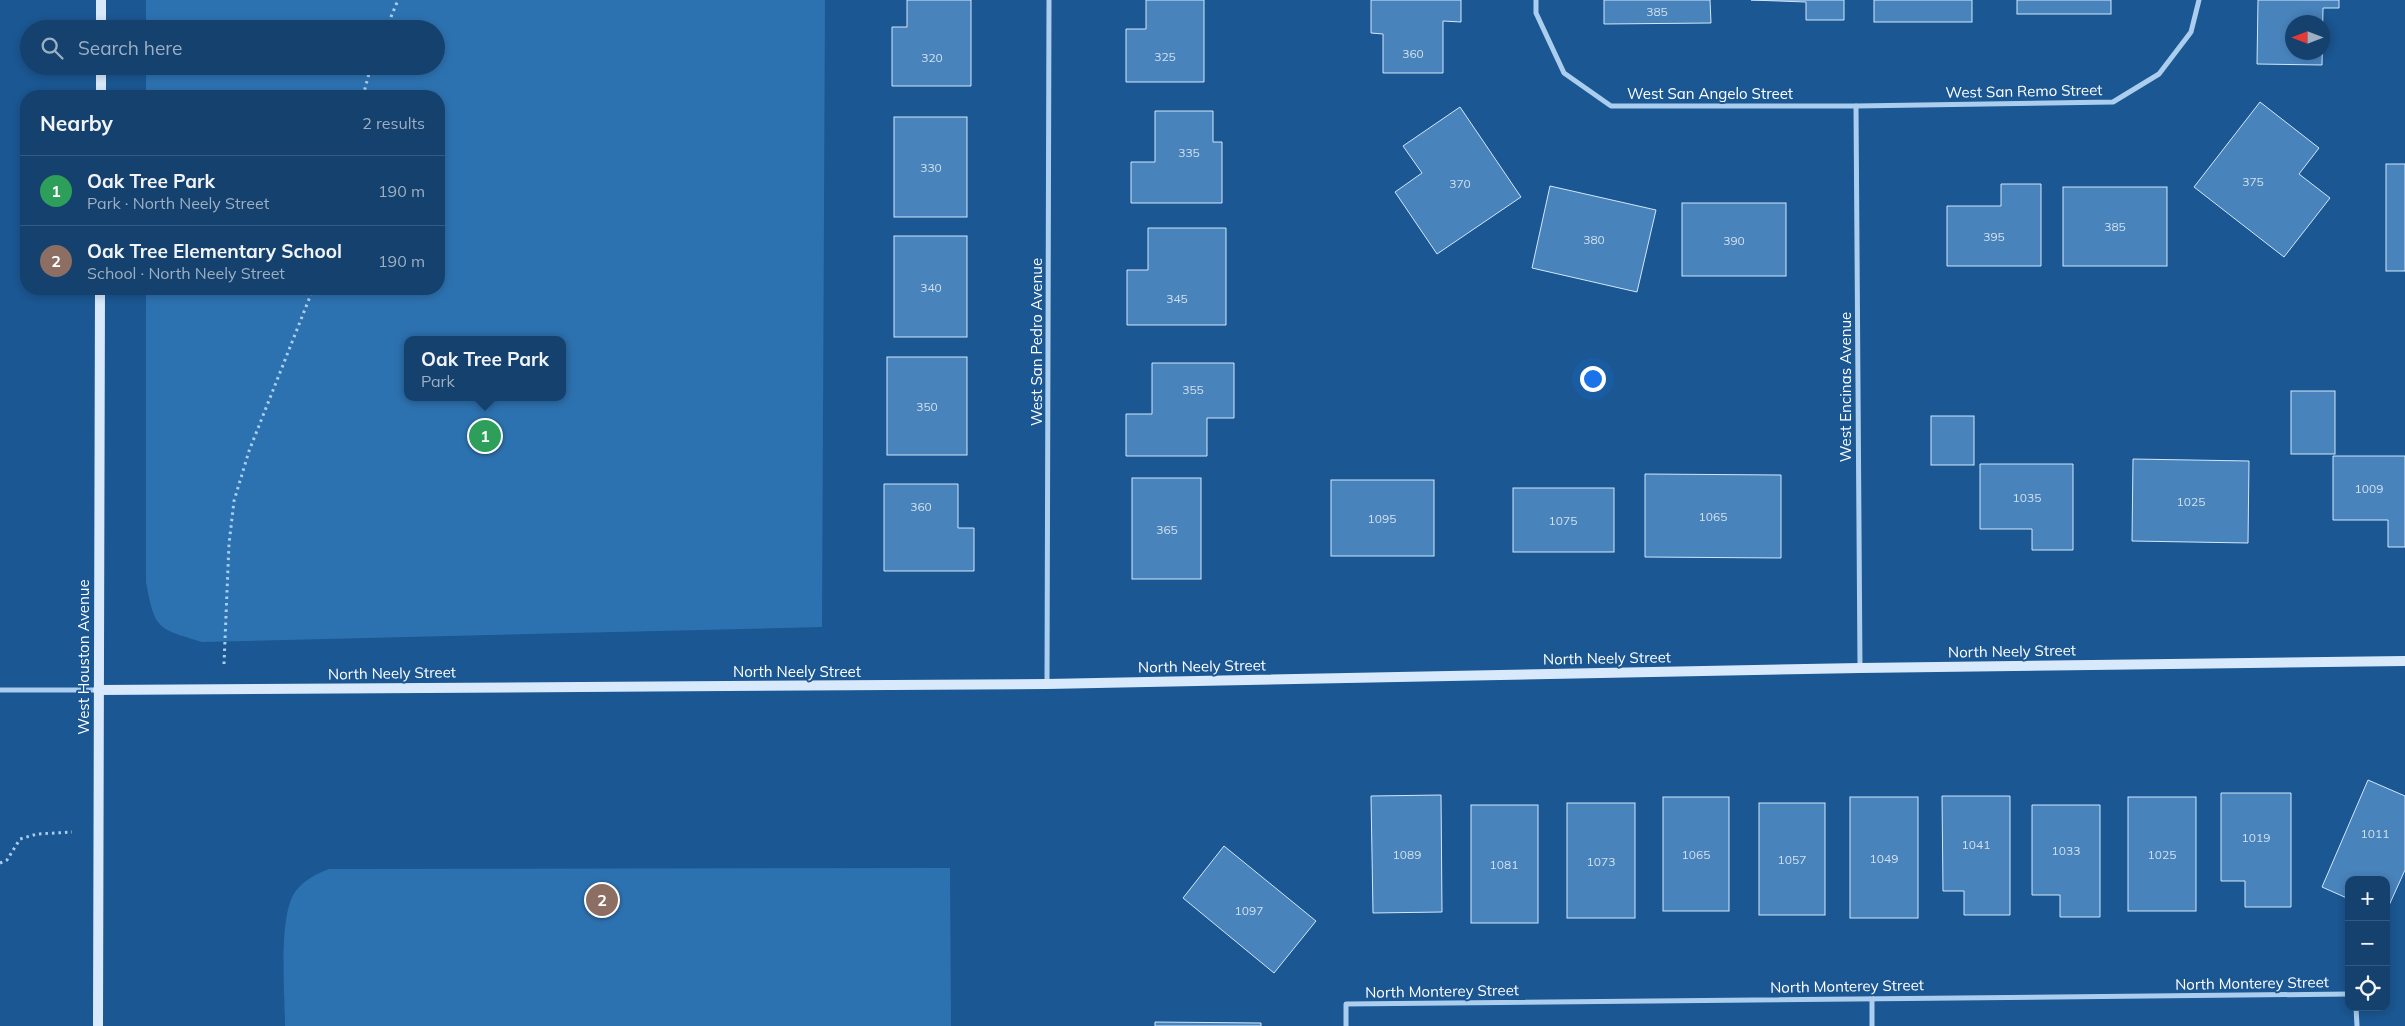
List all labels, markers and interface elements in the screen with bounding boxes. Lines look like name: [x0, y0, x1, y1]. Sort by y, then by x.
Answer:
house number: 385: [1646, 4, 1668, 19]
north arrow: [2285, 15, 2330, 60]
search box: [20, 20, 445, 75]
icon: search: [38, 34, 66, 62]
text: Search here: [78, 36, 182, 60]
house number: 360: [1402, 46, 1424, 61]
house number: 325: [1154, 49, 1176, 64]
house number: 320: [921, 50, 943, 65]
street label: West San Remo Street: [1945, 80, 2103, 102]
street label: West San Angelo Street: [1627, 84, 1793, 103]
text: Nearby: [40, 110, 113, 136]
text: 2 results: [362, 113, 425, 133]
house number: 335: [1178, 145, 1200, 160]
house number: 330: [920, 160, 942, 175]
text: Oak Tree Park: [87, 169, 215, 193]
house number: 375: [2242, 174, 2264, 189]
house number: 370: [1449, 176, 1471, 191]
text: 1: [51, 181, 61, 201]
text: 190 m: [378, 181, 425, 201]
text: Park · North Neely Street: [87, 193, 269, 213]
house number: 385: [2104, 219, 2126, 234]
house number: 395: [1983, 229, 2005, 244]
house number: 380: [1583, 232, 1605, 247]
house number: 390: [1723, 233, 1745, 248]
text: Oak Tree Elementary School: [87, 239, 342, 263]
text: 2: [51, 251, 61, 271]
text: 190 m: [378, 251, 425, 271]
street label: West San Pedro Avenue: [1027, 258, 1046, 426]
text: School · North Neely Street: [87, 263, 285, 283]
house number: 340: [920, 280, 942, 295]
house number: 345: [1166, 291, 1188, 306]
street label: West Encinas Avenue: [1836, 312, 1855, 462]
popup: [404, 336, 566, 401]
text: Oak Tree Park: [421, 347, 549, 371]
your location: [1580, 366, 1606, 392]
text: Park: [421, 371, 455, 391]
house number: 355: [1182, 382, 1204, 397]
house number: 350: [916, 399, 938, 414]
pin: 1: [469, 417, 501, 455]
house number: 1009: [2355, 481, 2383, 496]
house number: 1035: [2013, 490, 2041, 505]
house number: 1025: [2177, 494, 2205, 509]
house number: 360: [910, 499, 932, 514]
house number: 1065: [1699, 509, 1727, 524]
house number: 1095: [1368, 511, 1396, 526]
house number: 1075: [1549, 513, 1577, 528]
house number: 365: [1156, 522, 1178, 537]
street label: West Houston Avenue: [74, 579, 93, 735]
street label: North Neely Street: [1948, 640, 2076, 662]
street label: North Neely Street: [1543, 647, 1671, 669]
street label: North Neely Street: [1138, 655, 1266, 677]
street label: North Neely Street: [328, 662, 456, 684]
street label: North Neely Street: [733, 662, 861, 681]
house number: 1011: [2361, 826, 2389, 841]
house number: 1019: [2242, 830, 2270, 845]
house number: 1041: [1962, 837, 1990, 852]
house number: 1033: [2052, 843, 2080, 858]
house number: 1089: [1393, 847, 1421, 862]
house number: 1065: [1682, 847, 1710, 862]
house number: 1025: [2148, 847, 2176, 862]
house number: 1049: [1870, 851, 1898, 866]
house number: 1057: [1778, 852, 1806, 867]
house number: 1073: [1587, 854, 1615, 869]
house number: 1081: [1490, 857, 1518, 872]
map controls: [2345, 876, 2390, 1011]
button: +: [2345, 876, 2390, 921]
pin: 2: [586, 881, 618, 919]
house number: 1097: [1235, 903, 1263, 918]
button: −: [2345, 921, 2390, 966]
button: locate: [2345, 966, 2390, 1011]
street label: North Monterey Street: [2175, 972, 2329, 994]
street label: North Monterey Street: [1770, 975, 1924, 997]
street label: North Monterey Street: [1365, 980, 1519, 1002]

